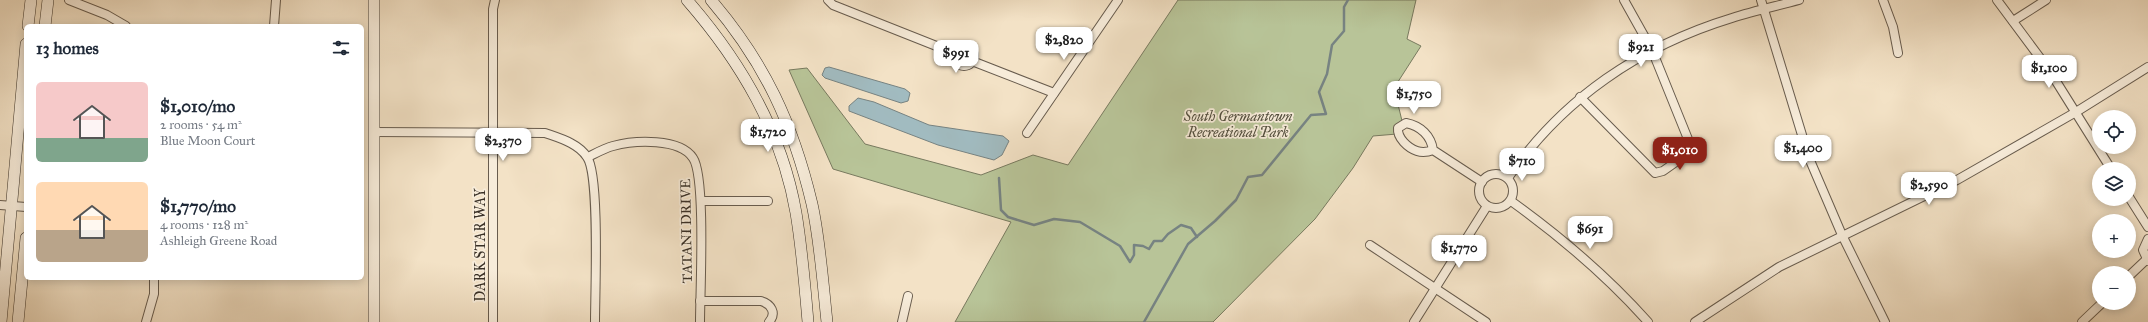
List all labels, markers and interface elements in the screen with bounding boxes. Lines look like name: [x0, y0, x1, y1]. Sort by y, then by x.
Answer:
pin: $2,820: [1031, 27, 1097, 61]
text: $2,820: [1045, 32, 1083, 48]
pin: $921: [1617, 34, 1665, 68]
icon: filters: [330, 37, 352, 59]
text: 13 homes: [36, 38, 99, 59]
text: $921: [1628, 39, 1654, 55]
pin: $991: [932, 40, 980, 74]
text: $991: [943, 45, 969, 61]
pin: $1,100: [2016, 55, 2082, 89]
text: $1,100: [2031, 60, 2067, 76]
pin: $1,750: [1381, 81, 1447, 115]
text: $1,750: [1396, 86, 1432, 102]
text: $1,010/mo: [160, 96, 235, 117]
icon: home: [68, 98, 116, 146]
park label: South Germantown Recreational Park: [1183, 108, 1293, 141]
map controls: [2092, 110, 2136, 310]
button: locate: [2092, 110, 2136, 154]
text: 2 rooms · 54 m²: [160, 117, 242, 133]
pin: $1,720: [735, 119, 801, 153]
text: $1,720: [750, 124, 786, 140]
pin: $2,370: [470, 128, 536, 162]
text: Blue Moon Court: [160, 133, 255, 149]
text: $2,370: [484, 133, 522, 149]
pin: $1,400: [1770, 135, 1836, 169]
pin: $1,010: [1647, 137, 1713, 171]
text: $1,400: [1784, 140, 1822, 156]
text: $1,010: [1662, 142, 1698, 158]
pin: $710: [1498, 148, 1546, 182]
text: $710: [1508, 153, 1536, 169]
button: layers: [2092, 162, 2136, 206]
pin: $2,590: [1896, 172, 1962, 206]
text: $2,590: [1910, 177, 1948, 193]
street label: TATANI DRIVE: [677, 179, 696, 283]
street label: DARK STAR WAY: [472, 187, 489, 302]
text: $1,770/mo: [160, 196, 236, 217]
icon: home: [68, 198, 116, 246]
button: +: [2092, 214, 2136, 258]
pin: $691: [1566, 216, 1614, 250]
text: 4 rooms · 128 m²: [160, 217, 248, 233]
text: $691: [1577, 221, 1603, 237]
text: Ashleigh Greene Road: [160, 233, 277, 249]
pin: $1,770: [1426, 235, 1492, 269]
text: $1,770: [1441, 240, 1478, 256]
button: −: [2092, 266, 2136, 310]

